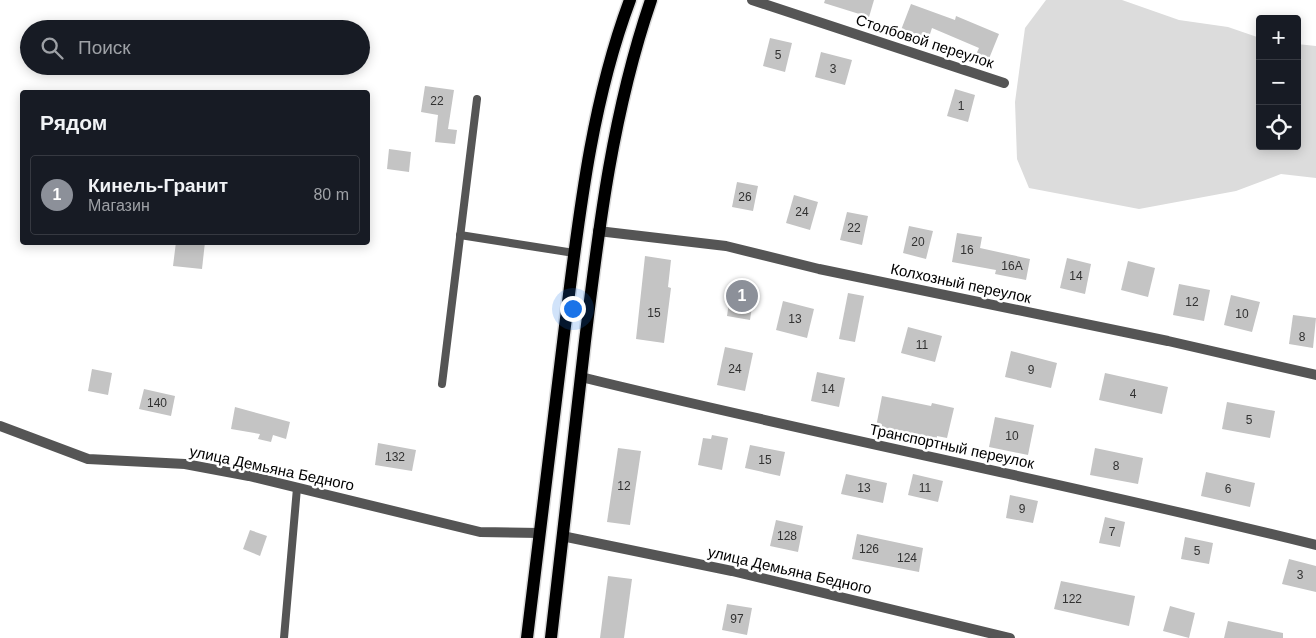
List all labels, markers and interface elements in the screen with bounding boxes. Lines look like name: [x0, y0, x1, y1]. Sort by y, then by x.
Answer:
street label: Столбовой переулок: [854, 11, 996, 71]
map controls: [1256, 15, 1301, 150]
button: +: [1256, 15, 1301, 60]
search box: [20, 20, 370, 75]
icon: search: [38, 34, 66, 62]
text: Поиск: [78, 37, 131, 58]
house number: 5: [775, 48, 782, 62]
button: −: [1256, 60, 1301, 105]
house number: 3: [830, 62, 837, 76]
house number: 22: [430, 94, 444, 108]
house number: 1: [958, 99, 965, 113]
button: locate: [1256, 105, 1301, 150]
text: Рядом: [40, 111, 107, 134]
text: Кинель-Гранит: [88, 175, 228, 196]
text: 1: [53, 186, 61, 203]
text: 80 m: [313, 186, 349, 203]
house number: 26: [738, 190, 752, 204]
text: Магазин: [88, 197, 150, 214]
house number: 24: [795, 205, 809, 219]
house number: 22: [847, 221, 861, 235]
house number: 20: [911, 235, 925, 249]
house number: 16: [960, 243, 974, 257]
house number: 16А: [1001, 259, 1023, 273]
street label: Колхозный переулок: [889, 260, 1033, 306]
house number: 14: [1069, 269, 1083, 283]
pin: 1: [726, 277, 758, 315]
house number: 12: [1185, 295, 1199, 309]
your location: [560, 296, 586, 322]
house number: 15: [647, 306, 661, 320]
house number: 10: [1235, 307, 1249, 321]
house number: 13: [788, 312, 802, 326]
house number: 8: [1299, 330, 1306, 344]
house number: 11: [916, 338, 929, 352]
house number: 24: [728, 362, 742, 376]
house number: 9: [1028, 363, 1035, 377]
house number: 14: [821, 382, 835, 396]
house number: 4: [1130, 387, 1137, 401]
house number: 140: [147, 396, 167, 410]
house number: 5: [1246, 413, 1253, 427]
street label: Транспортный переулок: [868, 420, 1036, 472]
house number: 10: [1005, 429, 1019, 443]
street label: улица Демьяна Бедного: [188, 442, 356, 494]
house number: 132: [385, 450, 405, 464]
house number: 15: [758, 453, 772, 467]
house number: 8: [1113, 459, 1120, 473]
house number: 12: [617, 479, 631, 493]
house number: 13: [857, 481, 871, 495]
house number: 11: [919, 481, 932, 495]
house number: 6: [1225, 482, 1232, 496]
house number: 9: [1019, 502, 1026, 516]
house number: 7: [1109, 525, 1116, 539]
house number: 128: [777, 529, 797, 543]
house number: 126: [859, 542, 879, 556]
street label: улица Демьяна Бедного: [706, 543, 874, 597]
house number: 5: [1194, 544, 1201, 558]
house number: 124: [897, 551, 917, 565]
house number: 3: [1297, 568, 1304, 582]
house number: 122: [1062, 592, 1082, 606]
house number: 97: [730, 612, 744, 626]

